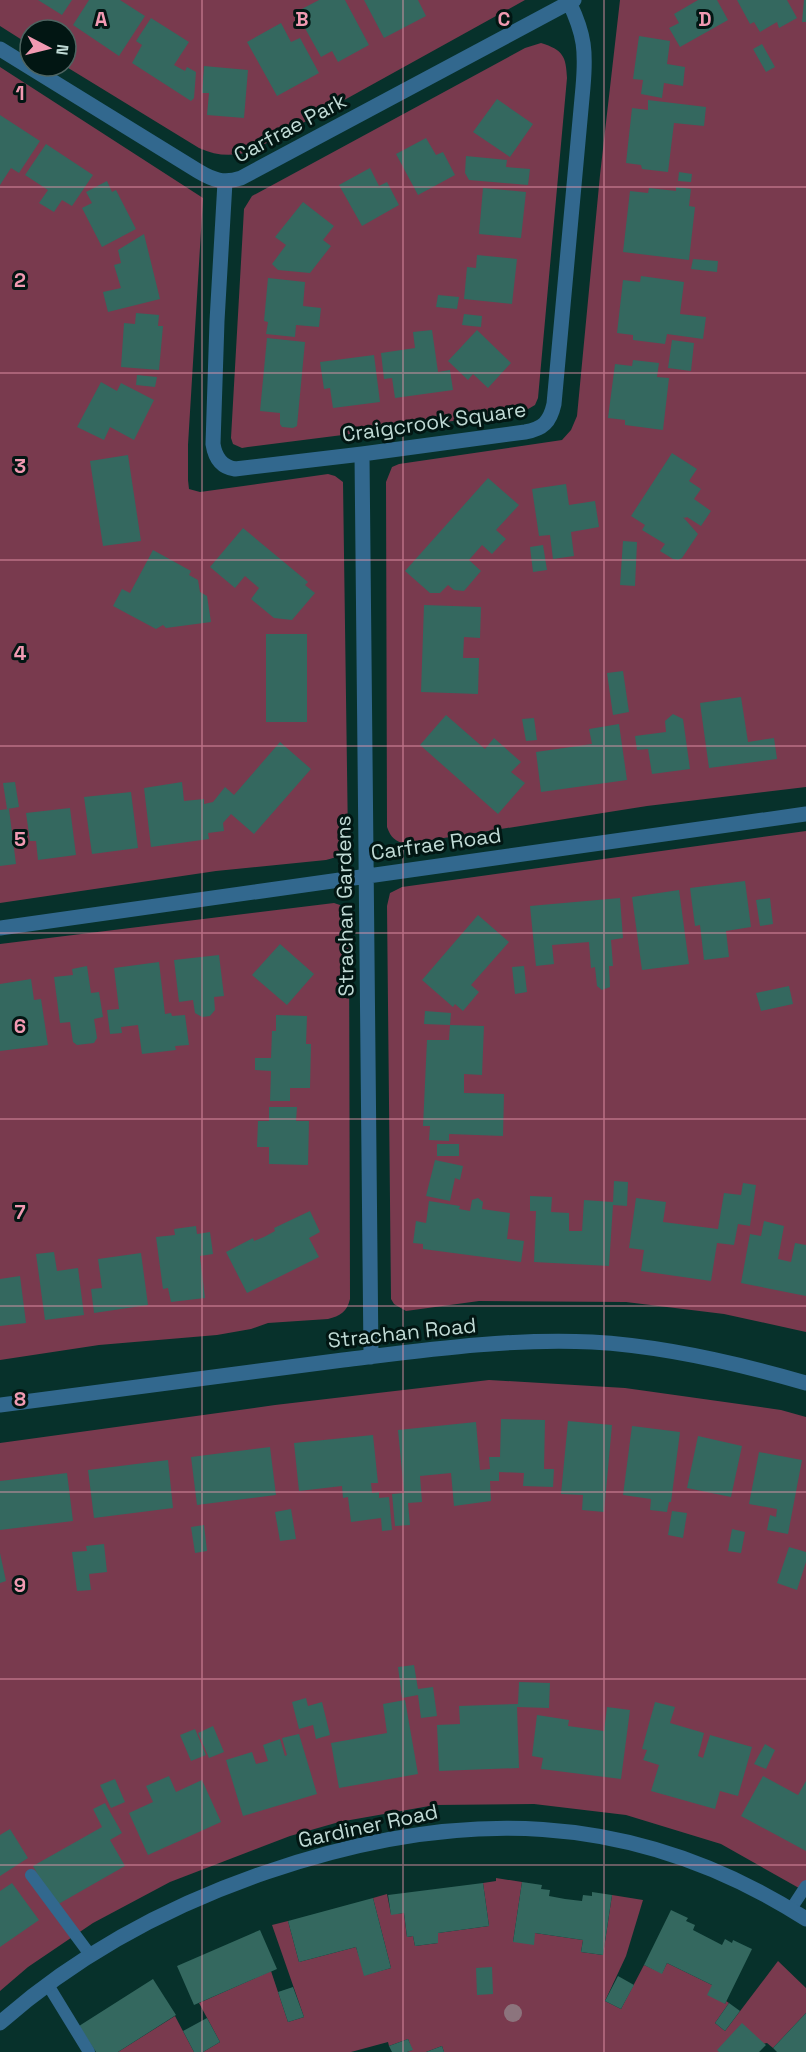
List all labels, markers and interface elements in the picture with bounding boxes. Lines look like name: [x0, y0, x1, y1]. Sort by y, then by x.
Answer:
text: A: [95, 6, 108, 32]
text: B: [295, 6, 309, 32]
text: C: [498, 6, 511, 32]
text: D: [698, 6, 712, 32]
north arrow: [18, 18, 78, 78]
text: N: [51, 43, 73, 56]
text: 1: [15, 80, 25, 106]
street label: Carfrae Park: [229, 87, 351, 168]
text: 2: [14, 267, 26, 293]
street label: Craigcrook Square: [340, 395, 528, 448]
text: 3: [14, 453, 26, 479]
text: 4: [14, 640, 27, 666]
street label: Strachan Gardens: [329, 815, 360, 997]
street label: Carfrae Road: [369, 821, 503, 866]
text: 5: [14, 826, 26, 852]
text: 6: [14, 1013, 26, 1039]
text: 7: [14, 1199, 26, 1225]
street label: Strachan Road: [326, 1311, 478, 1354]
text: 8: [14, 1386, 26, 1412]
text: 9: [14, 1572, 26, 1598]
street label: Gardiner Road: [295, 1798, 440, 1854]

